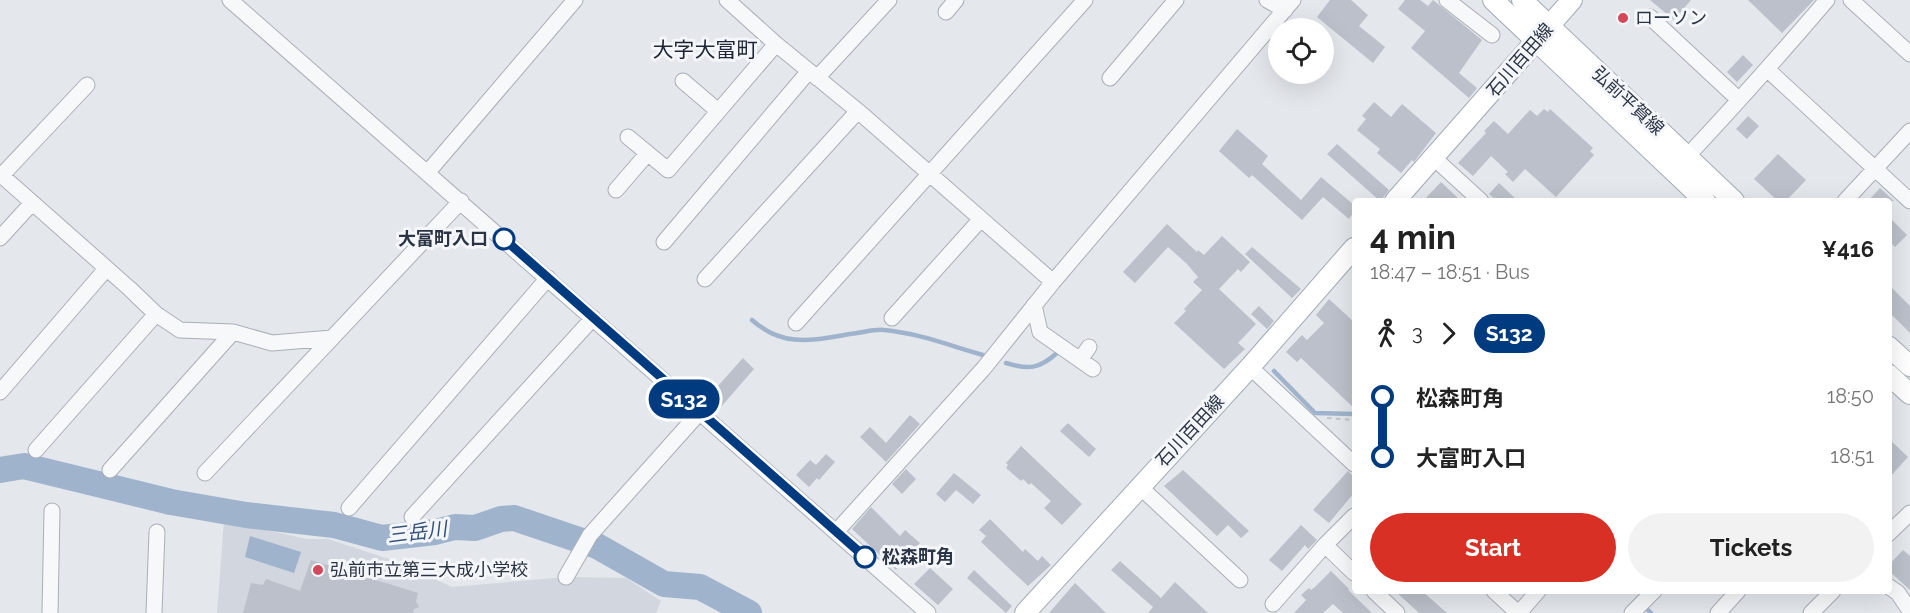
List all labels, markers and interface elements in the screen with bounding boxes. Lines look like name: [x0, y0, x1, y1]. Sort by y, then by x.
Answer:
place label: ローソン: [1635, 7, 1707, 28]
marker: ローソン: [1616, 11, 1630, 25]
map controls: [1268, 18, 1334, 84]
button: locate: [1268, 18, 1334, 84]
street label: 石川百田線: [1482, 19, 1557, 101]
district label: 大字大富町: [653, 37, 758, 62]
street label: 弘前平賀線: [1588, 62, 1668, 139]
text: 4 min: [1370, 218, 1456, 257]
place label: 大富町入口: [398, 228, 488, 249]
marker: 大富町入口: [493, 228, 515, 250]
text: ¥416: [1822, 236, 1874, 262]
text: 18:47 – 18:51 · Bus: [1370, 260, 1530, 284]
icon: walk: [1370, 317, 1403, 350]
icon: forward: [1432, 317, 1465, 350]
text: 3: [1412, 321, 1423, 345]
text: S132: [1486, 321, 1533, 346]
line badge: S132: [642, 380, 726, 418]
text: 18:50: [1827, 384, 1874, 408]
text: 松森町角: [1416, 385, 1504, 411]
text: S132: [661, 387, 707, 412]
street label: 石川百田線: [1151, 391, 1228, 471]
text: 18:51: [1830, 444, 1874, 468]
text: 大富町入口: [1416, 445, 1526, 471]
button: Start: [1370, 513, 1616, 582]
button: Tickets: [1628, 513, 1874, 582]
water label: 三岳川: [386, 516, 450, 548]
marker: 松森町角: [854, 546, 876, 568]
place label: 松森町角: [882, 546, 954, 567]
place label: 弘前市立第三大成小学校: [330, 559, 528, 580]
marker: 弘前市立第三大成小学校: [311, 563, 325, 577]

